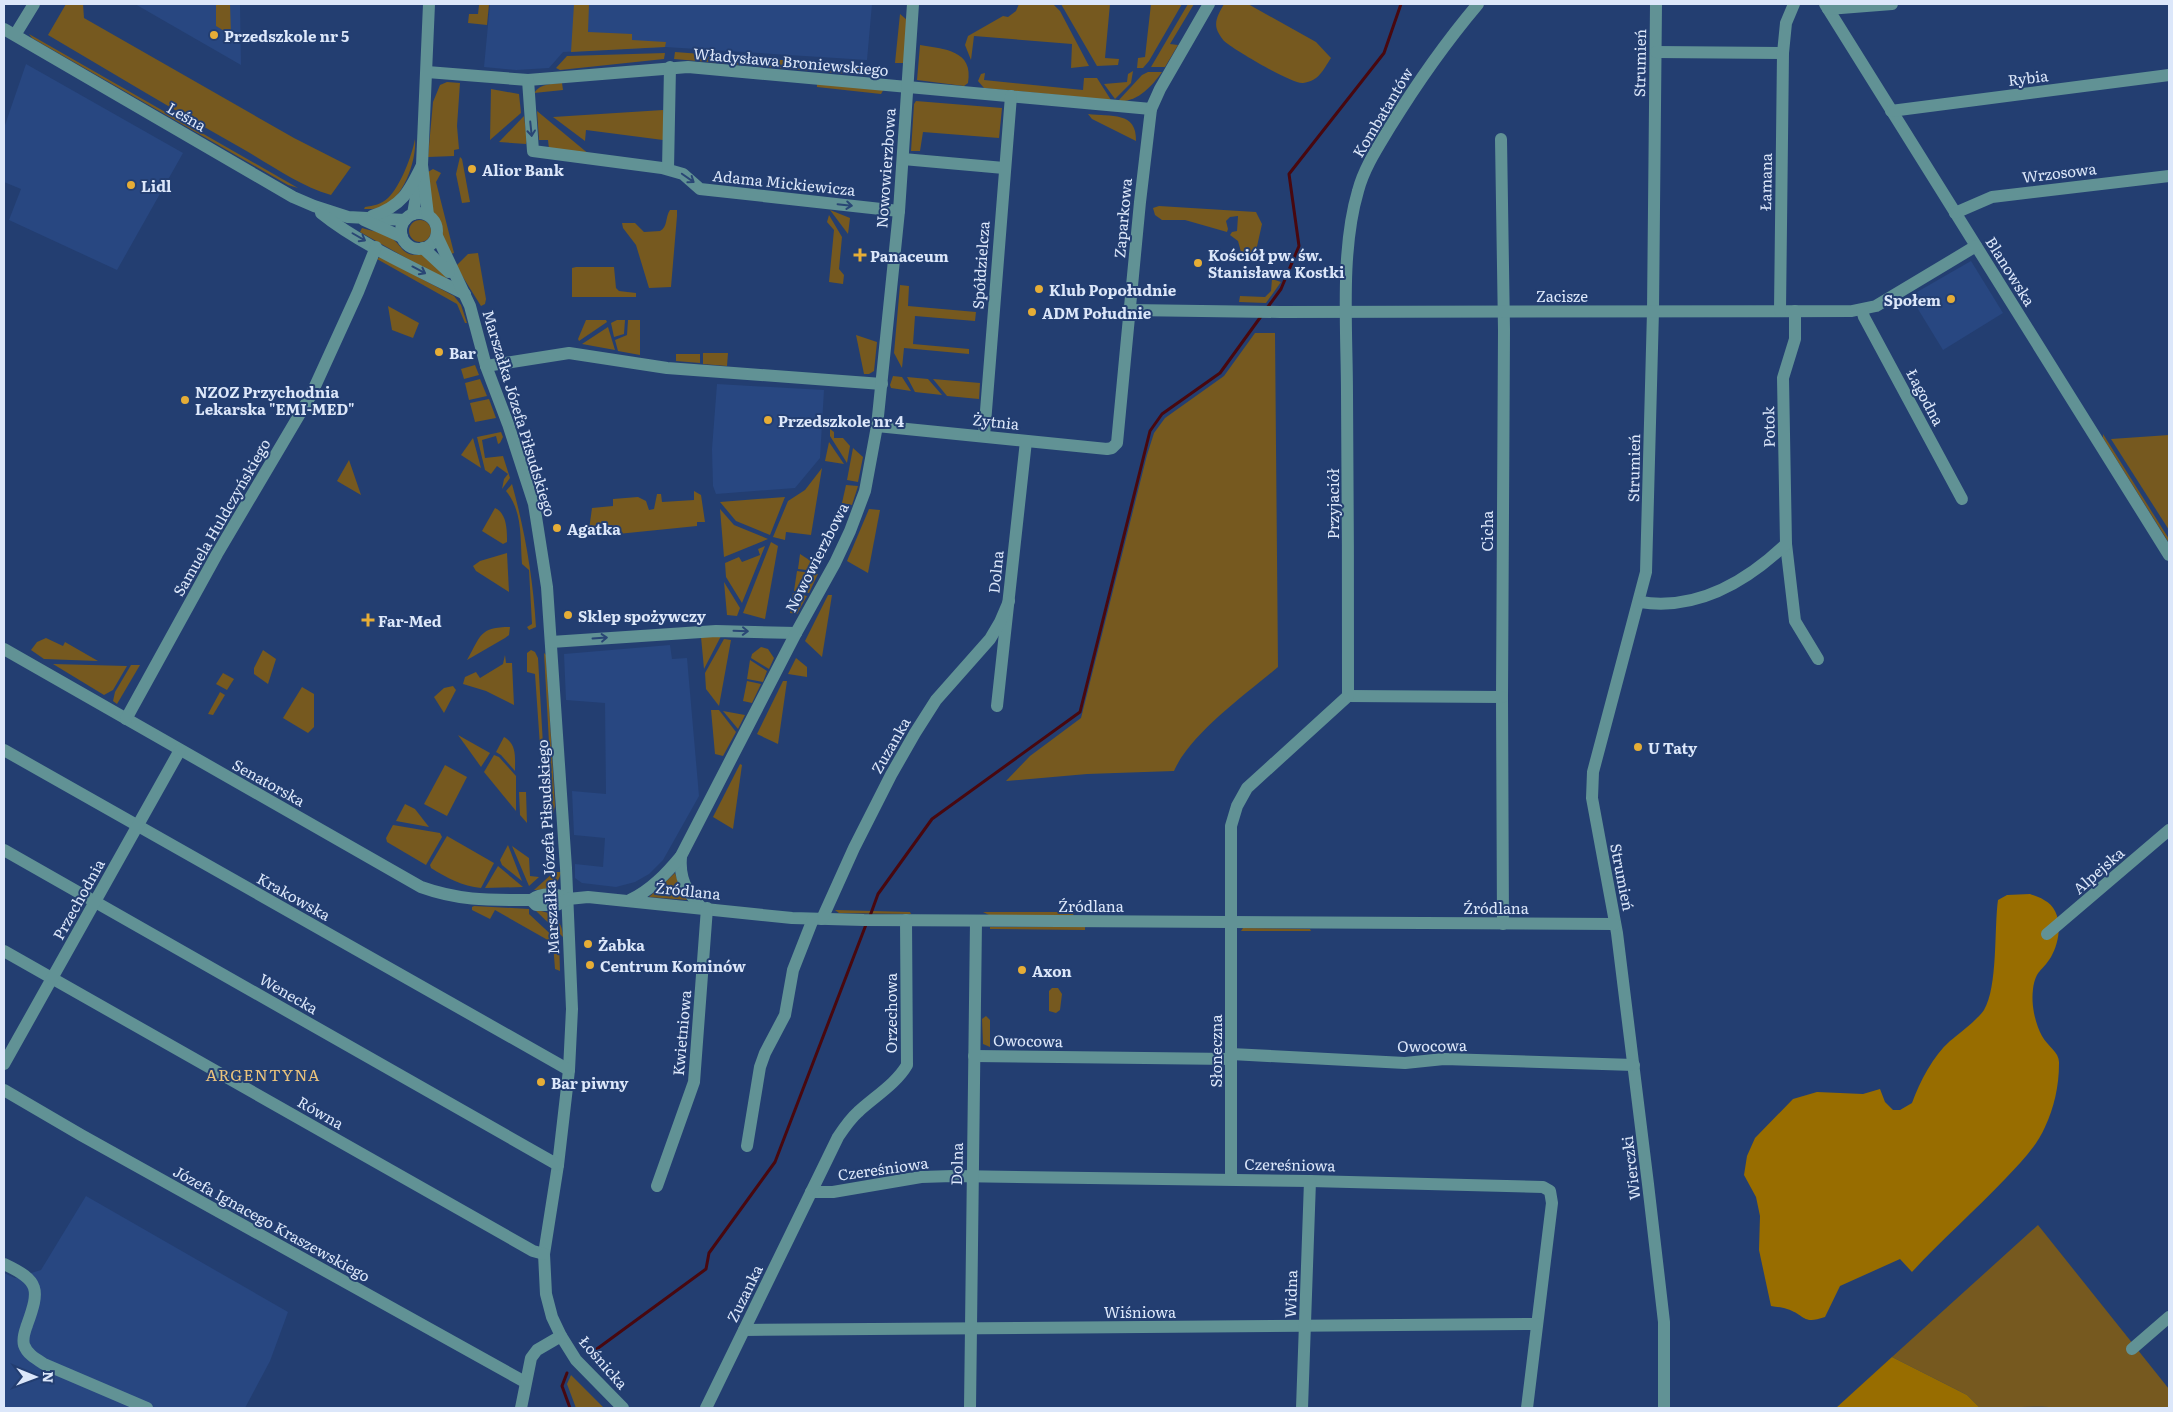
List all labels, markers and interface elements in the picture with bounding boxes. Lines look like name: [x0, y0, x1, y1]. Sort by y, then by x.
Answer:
place label: Przedszkole nr 5: [224, 24, 349, 47]
marker: Przedszkole nr 5: [208, 29, 220, 41]
street label: Strumień: [1627, 29, 1651, 97]
street label: Władysława Broniewskiego: [692, 41, 890, 81]
street label: Kombatantów: [1346, 63, 1418, 161]
street label: Rybia: [2007, 63, 2050, 91]
street label: Leśna: [163, 96, 212, 137]
street label: Nowowierzbowa: [869, 106, 901, 229]
one-way arrow: [526, 121, 536, 137]
street label: Łamana: [1753, 152, 1777, 211]
street label: Wrzosowa: [2020, 156, 2098, 188]
place label: Alior Bank: [482, 158, 565, 181]
marker: Alior Bank: [466, 163, 478, 175]
street label: Adama Mickiewicza: [711, 163, 857, 201]
one-way arrow: [680, 173, 694, 183]
place label: Lidl: [141, 174, 172, 197]
street label: Zaparkowa: [1107, 176, 1137, 259]
marker: Lidl: [125, 179, 137, 191]
one-way arrow: [837, 200, 853, 210]
street label: Spółdzielcza: [965, 219, 995, 310]
one-way arrow: [351, 232, 366, 242]
street label: Blanowska: [1981, 232, 2042, 311]
place label: Kościół pw. św. Stanisława Kostki: [1208, 243, 1345, 283]
place label: Panaceum: [870, 244, 949, 267]
marker: Panaceum: [854, 249, 866, 261]
marker: Kościół pw. św. Stanisława Kostki: [1192, 257, 1204, 269]
one-way arrow: [411, 265, 426, 275]
place label: Klub Popołudnie: [1049, 278, 1177, 301]
marker: Klub Popołudnie: [1033, 283, 1045, 295]
street label: Zacisze: [1536, 284, 1588, 307]
place label: Społem: [1884, 288, 1941, 311]
marker: Społem: [1945, 293, 1957, 305]
place label: ADM Południe: [1042, 301, 1152, 324]
marker: ADM Południe: [1026, 306, 1038, 318]
street label: Marszałka Józefa Piłsudskiego: [478, 307, 563, 520]
place label: Bar: [449, 341, 476, 364]
marker: Bar: [433, 346, 445, 358]
street label: Łagodna: [1901, 364, 1951, 430]
place label: NZOZ Przychodnia Lekarska "EMI-MED": [195, 380, 355, 420]
marker: NZOZ Przychodnia Lekarska "EMI-MED": [179, 394, 191, 406]
street label: Potok: [1756, 405, 1780, 448]
street label: Żytnia: [972, 407, 1021, 435]
place label: Przedszkole nr 4: [778, 409, 904, 432]
marker: Przedszkole nr 4: [762, 414, 774, 426]
street label: Samuela Huldczyńskiego: [166, 434, 276, 600]
street label: Strumień: [1621, 434, 1645, 502]
street label: Przyjaciół: [1321, 469, 1344, 539]
street label: Nowowierzbowa: [778, 497, 854, 616]
street label: Cicha: [1475, 510, 1498, 551]
place label: Agatka: [567, 517, 621, 540]
marker: Agatka: [551, 522, 563, 534]
street label: Dolna: [981, 549, 1009, 595]
place label: Sklep spożywczy: [578, 604, 707, 627]
place label: Far-Med: [378, 609, 442, 632]
marker: Sklep spożywczy: [562, 609, 574, 621]
marker: Far-Med: [362, 614, 374, 626]
one-way arrow: [732, 626, 748, 636]
one-way arrow: [592, 634, 608, 643]
street label: Zuzanka: [865, 712, 916, 777]
place label: U Taty: [1648, 736, 1698, 759]
street label: Marszałka Józefa Piłsudskiego: [530, 739, 564, 955]
marker: U Taty: [1632, 741, 1644, 753]
street label: Senatorska: [228, 753, 310, 812]
street label: Alpejska: [2067, 840, 2129, 899]
street label: Strumień: [1605, 841, 1641, 913]
street label: Przechodnia: [46, 854, 110, 944]
street label: Krakowska: [253, 866, 336, 926]
street label: Źródlana: [654, 875, 723, 905]
street label: Źródlana: [1058, 894, 1125, 917]
street label: Źródlana: [1463, 896, 1530, 919]
place label: Żabka: [598, 933, 645, 956]
marker: Żabka: [582, 938, 594, 950]
place label: Centrum Kominów: [600, 954, 746, 977]
marker: Centrum Kominów: [584, 959, 596, 971]
place label: Axon: [1032, 959, 1072, 982]
marker: Axon: [1016, 964, 1028, 976]
street label: Wenecka: [255, 967, 324, 1020]
street label: Orzechowa: [879, 972, 902, 1053]
street label: Kwietniowa: [666, 988, 696, 1077]
street label: Słoneczna: [1204, 1014, 1227, 1087]
street label: Owocowa: [993, 1028, 1064, 1052]
street label: Owocowa: [1397, 1033, 1468, 1057]
district label: ARGENTYNA: [206, 1062, 320, 1086]
place label: Bar piwny: [551, 1071, 629, 1094]
marker: Bar piwny: [535, 1076, 547, 1088]
street label: Równa: [294, 1090, 349, 1135]
street label: Wierczki: [1615, 1135, 1645, 1201]
street label: Dolna: [944, 1141, 968, 1186]
street label: Czereśniowa: [836, 1150, 931, 1186]
street label: Czereśniowa: [1244, 1152, 1337, 1176]
street label: Józefa Ignacego Kraszewskiego: [169, 1159, 375, 1287]
street label: Zuzanka: [720, 1259, 768, 1326]
street label: Widna: [1278, 1269, 1302, 1318]
street label: Wiśniowa: [1104, 1300, 1177, 1323]
street label: Łośnicka: [574, 1330, 634, 1395]
north arrow: [10, 1352, 60, 1402]
text: N: [39, 1371, 59, 1384]

